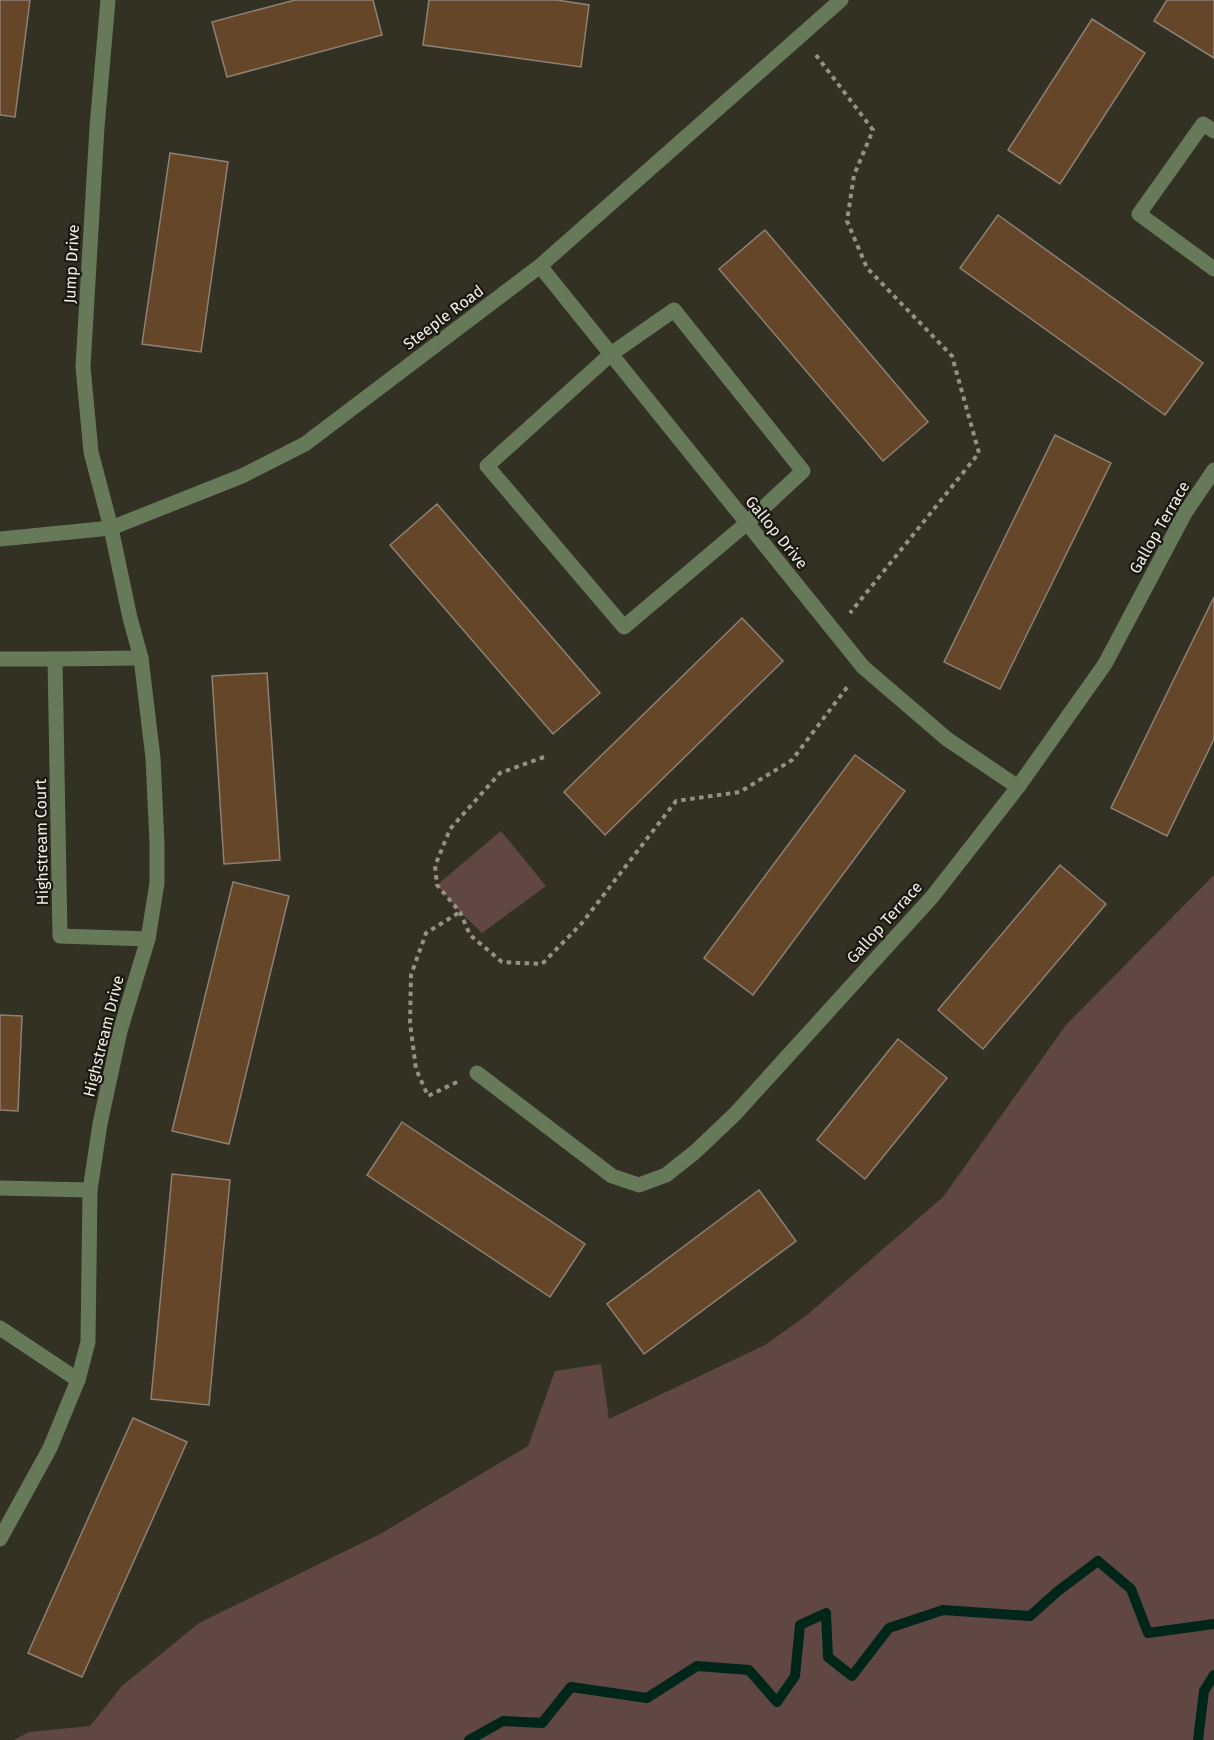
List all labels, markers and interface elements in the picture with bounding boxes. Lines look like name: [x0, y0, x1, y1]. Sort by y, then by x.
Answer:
street label: Jump Drive: [60, 224, 83, 304]
street label: Steeple Road: [399, 281, 487, 354]
street label: Gallop Terrace: [1125, 478, 1194, 577]
street label: Gallop Drive: [741, 492, 812, 573]
street label: Highstream Court: [31, 778, 52, 905]
street label: Gallop Terrace: [843, 877, 926, 967]
street label: Highstream Drive: [79, 973, 128, 1099]

